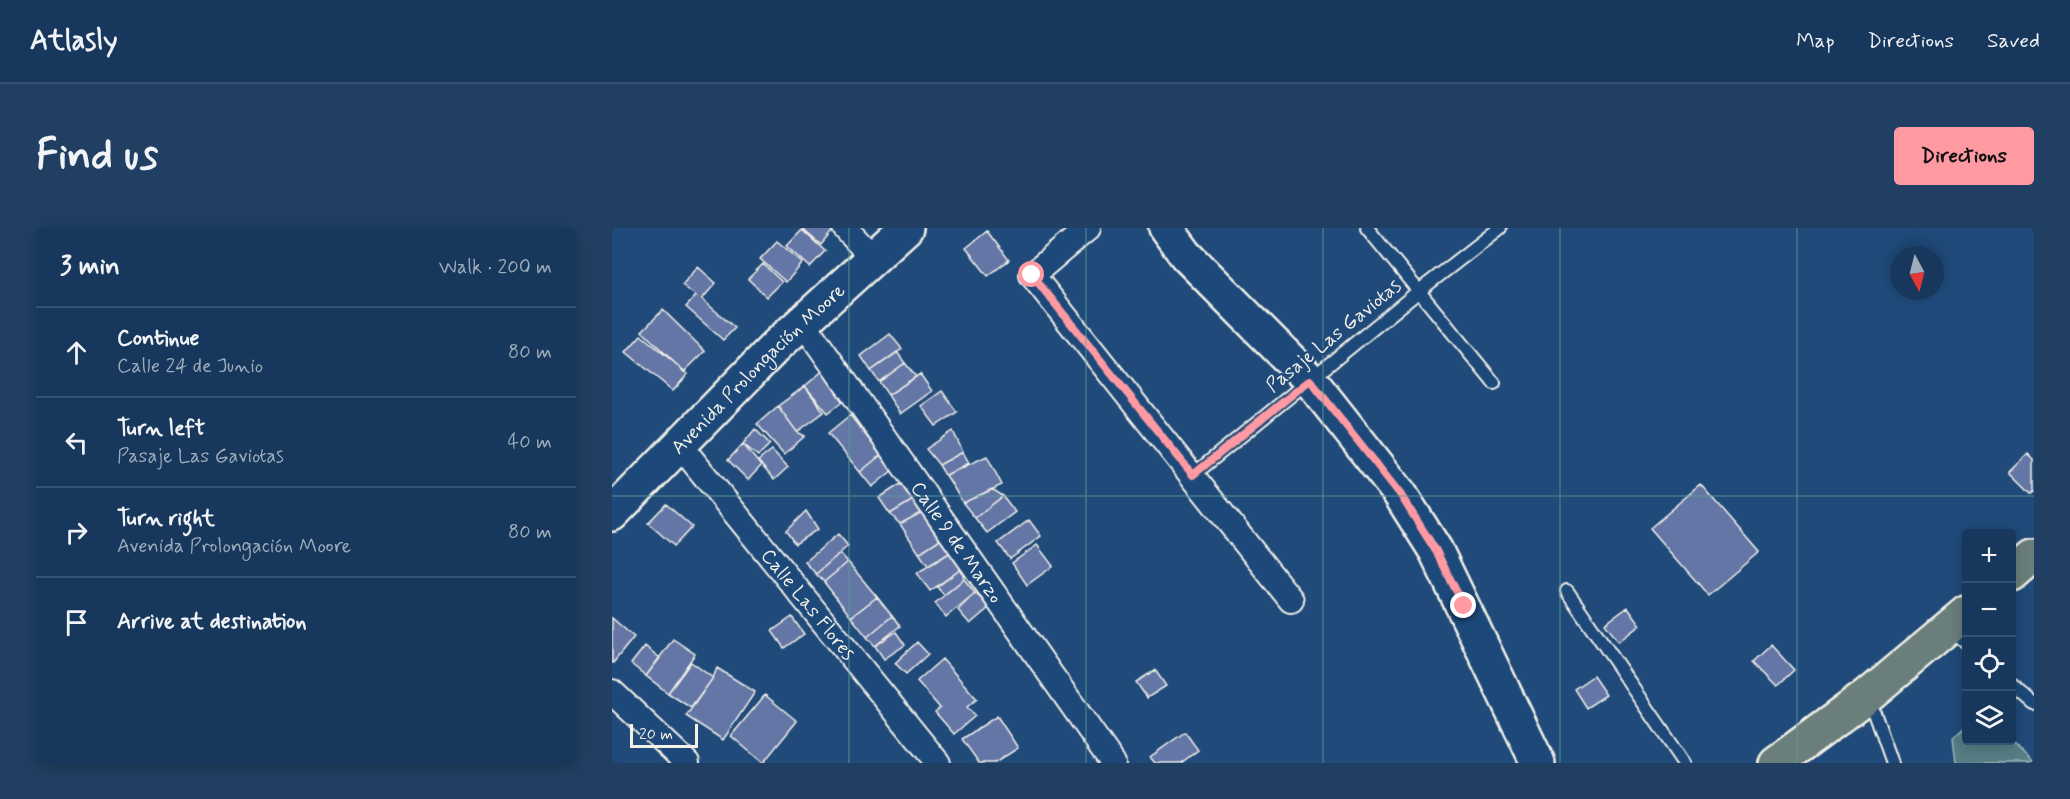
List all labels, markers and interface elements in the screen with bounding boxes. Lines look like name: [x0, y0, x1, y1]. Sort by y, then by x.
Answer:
text: Atlasly: [30, 23, 118, 60]
text: Map: [1796, 27, 1835, 55]
text: Directions: [1868, 27, 1954, 55]
text: Saved: [1987, 27, 2040, 55]
button: Directions: [1894, 127, 2034, 185]
text: Find us: [36, 129, 158, 184]
north arrow: [1890, 246, 1944, 300]
text: 3 min: [60, 250, 120, 284]
text: Walk · 200 m: [439, 254, 552, 281]
route start: [1018, 261, 1044, 287]
street label: Pasaje Las Gaviotas: [1261, 273, 1407, 399]
street label: Avenida Prolongación Moore: [665, 278, 852, 461]
text: Continue: [117, 325, 199, 353]
icon: ahead: [60, 336, 93, 369]
text: 80 m: [508, 339, 552, 366]
text: Calle 24 de Junio: [117, 353, 263, 380]
text: Turn left: [117, 415, 205, 443]
icon: left: [60, 426, 93, 459]
text: 40 m: [508, 429, 552, 456]
text: Pasaje Las Gaviotas: [117, 443, 284, 470]
street label: Calle 9 de Marzo: [904, 476, 1008, 609]
text: Turn right: [117, 505, 215, 533]
icon: right: [60, 516, 93, 549]
text: 80 m: [508, 519, 552, 546]
map controls: [1962, 529, 2016, 745]
button: +: [1962, 529, 2016, 583]
text: Avenida Prolongación Moore: [117, 533, 351, 560]
street label: Calle Las Flores: [754, 543, 861, 667]
button: −: [1962, 583, 2016, 637]
route end: [1450, 592, 1476, 618]
icon: arrive: [60, 606, 93, 639]
text: Arrive at destination: [117, 608, 307, 636]
button: locate: [1962, 637, 2016, 691]
button: layers: [1962, 691, 2016, 745]
scale bar: [630, 721, 698, 748]
text: 20 m: [639, 724, 673, 745]

